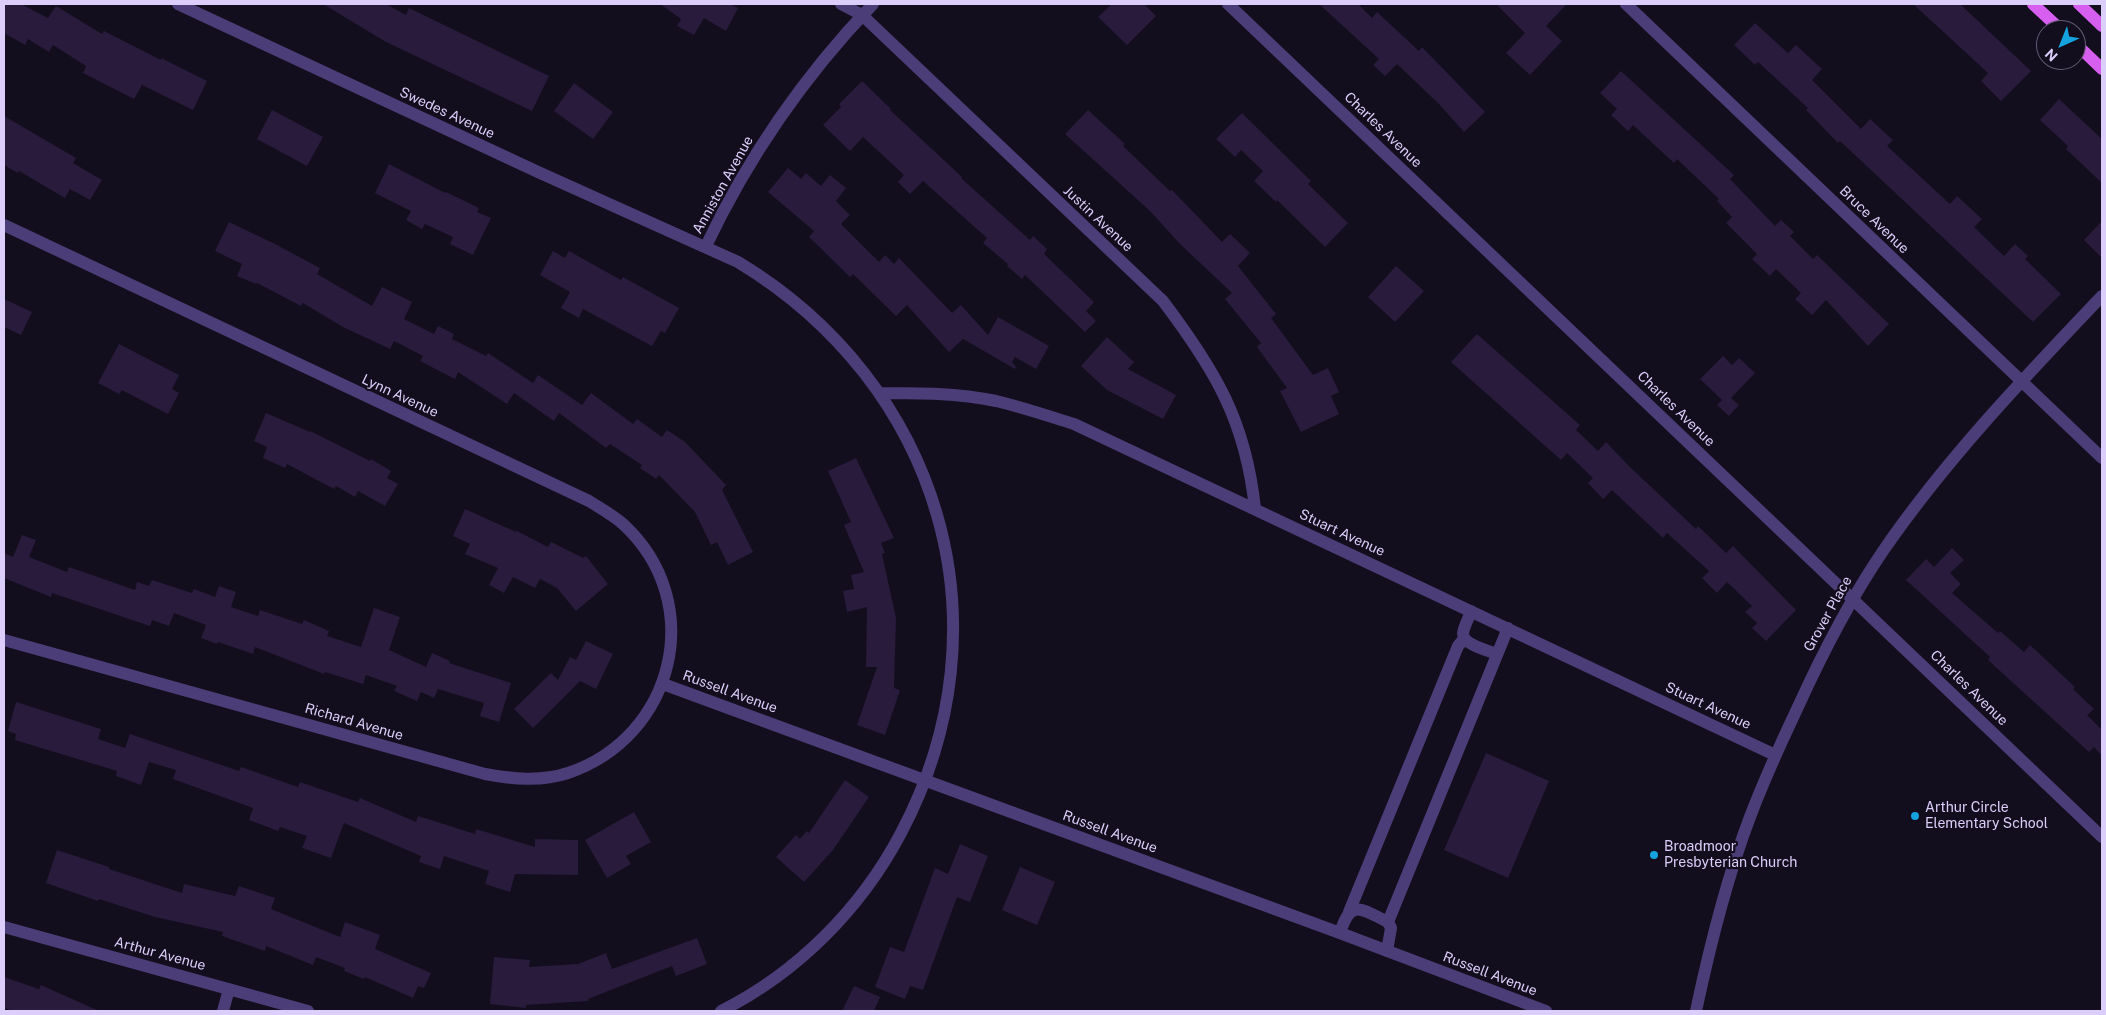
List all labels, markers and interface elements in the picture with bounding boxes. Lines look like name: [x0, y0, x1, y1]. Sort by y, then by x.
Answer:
north arrow: [2036, 20, 2086, 70]
text: N: [2042, 46, 2061, 65]
street label: Swedes Avenue: [397, 84, 497, 142]
street label: Charles Avenue: [1341, 89, 1425, 171]
street label: Anniston Avenue: [689, 133, 757, 237]
street label: Justin Avenue: [1060, 182, 1136, 256]
street label: Bruce Avenue: [1836, 183, 1912, 257]
street label: Charles Avenue: [1634, 368, 1718, 450]
street label: Lynn Avenue: [359, 371, 441, 421]
street label: Stuart Avenue: [1297, 506, 1387, 560]
street label: Grover Place: [1800, 573, 1856, 655]
street label: Charles Avenue: [1927, 647, 2011, 729]
street label: Russell Avenue: [680, 667, 780, 717]
street label: Stuart Avenue: [1663, 679, 1753, 733]
street label: Richard Avenue: [303, 700, 405, 744]
place label: Arthur Circle Elementary School: [1925, 800, 2048, 832]
street label: Russell Avenue: [1060, 807, 1160, 857]
marker: Arthur Circle Elementary School: [1909, 810, 1921, 822]
place label: Broadmoor Presbyterian Church: [1664, 839, 1797, 872]
marker: Broadmoor Presbyterian Church: [1648, 849, 1660, 861]
street label: Arthur Avenue: [112, 934, 208, 974]
street label: Russell Avenue: [1441, 948, 1539, 1000]

